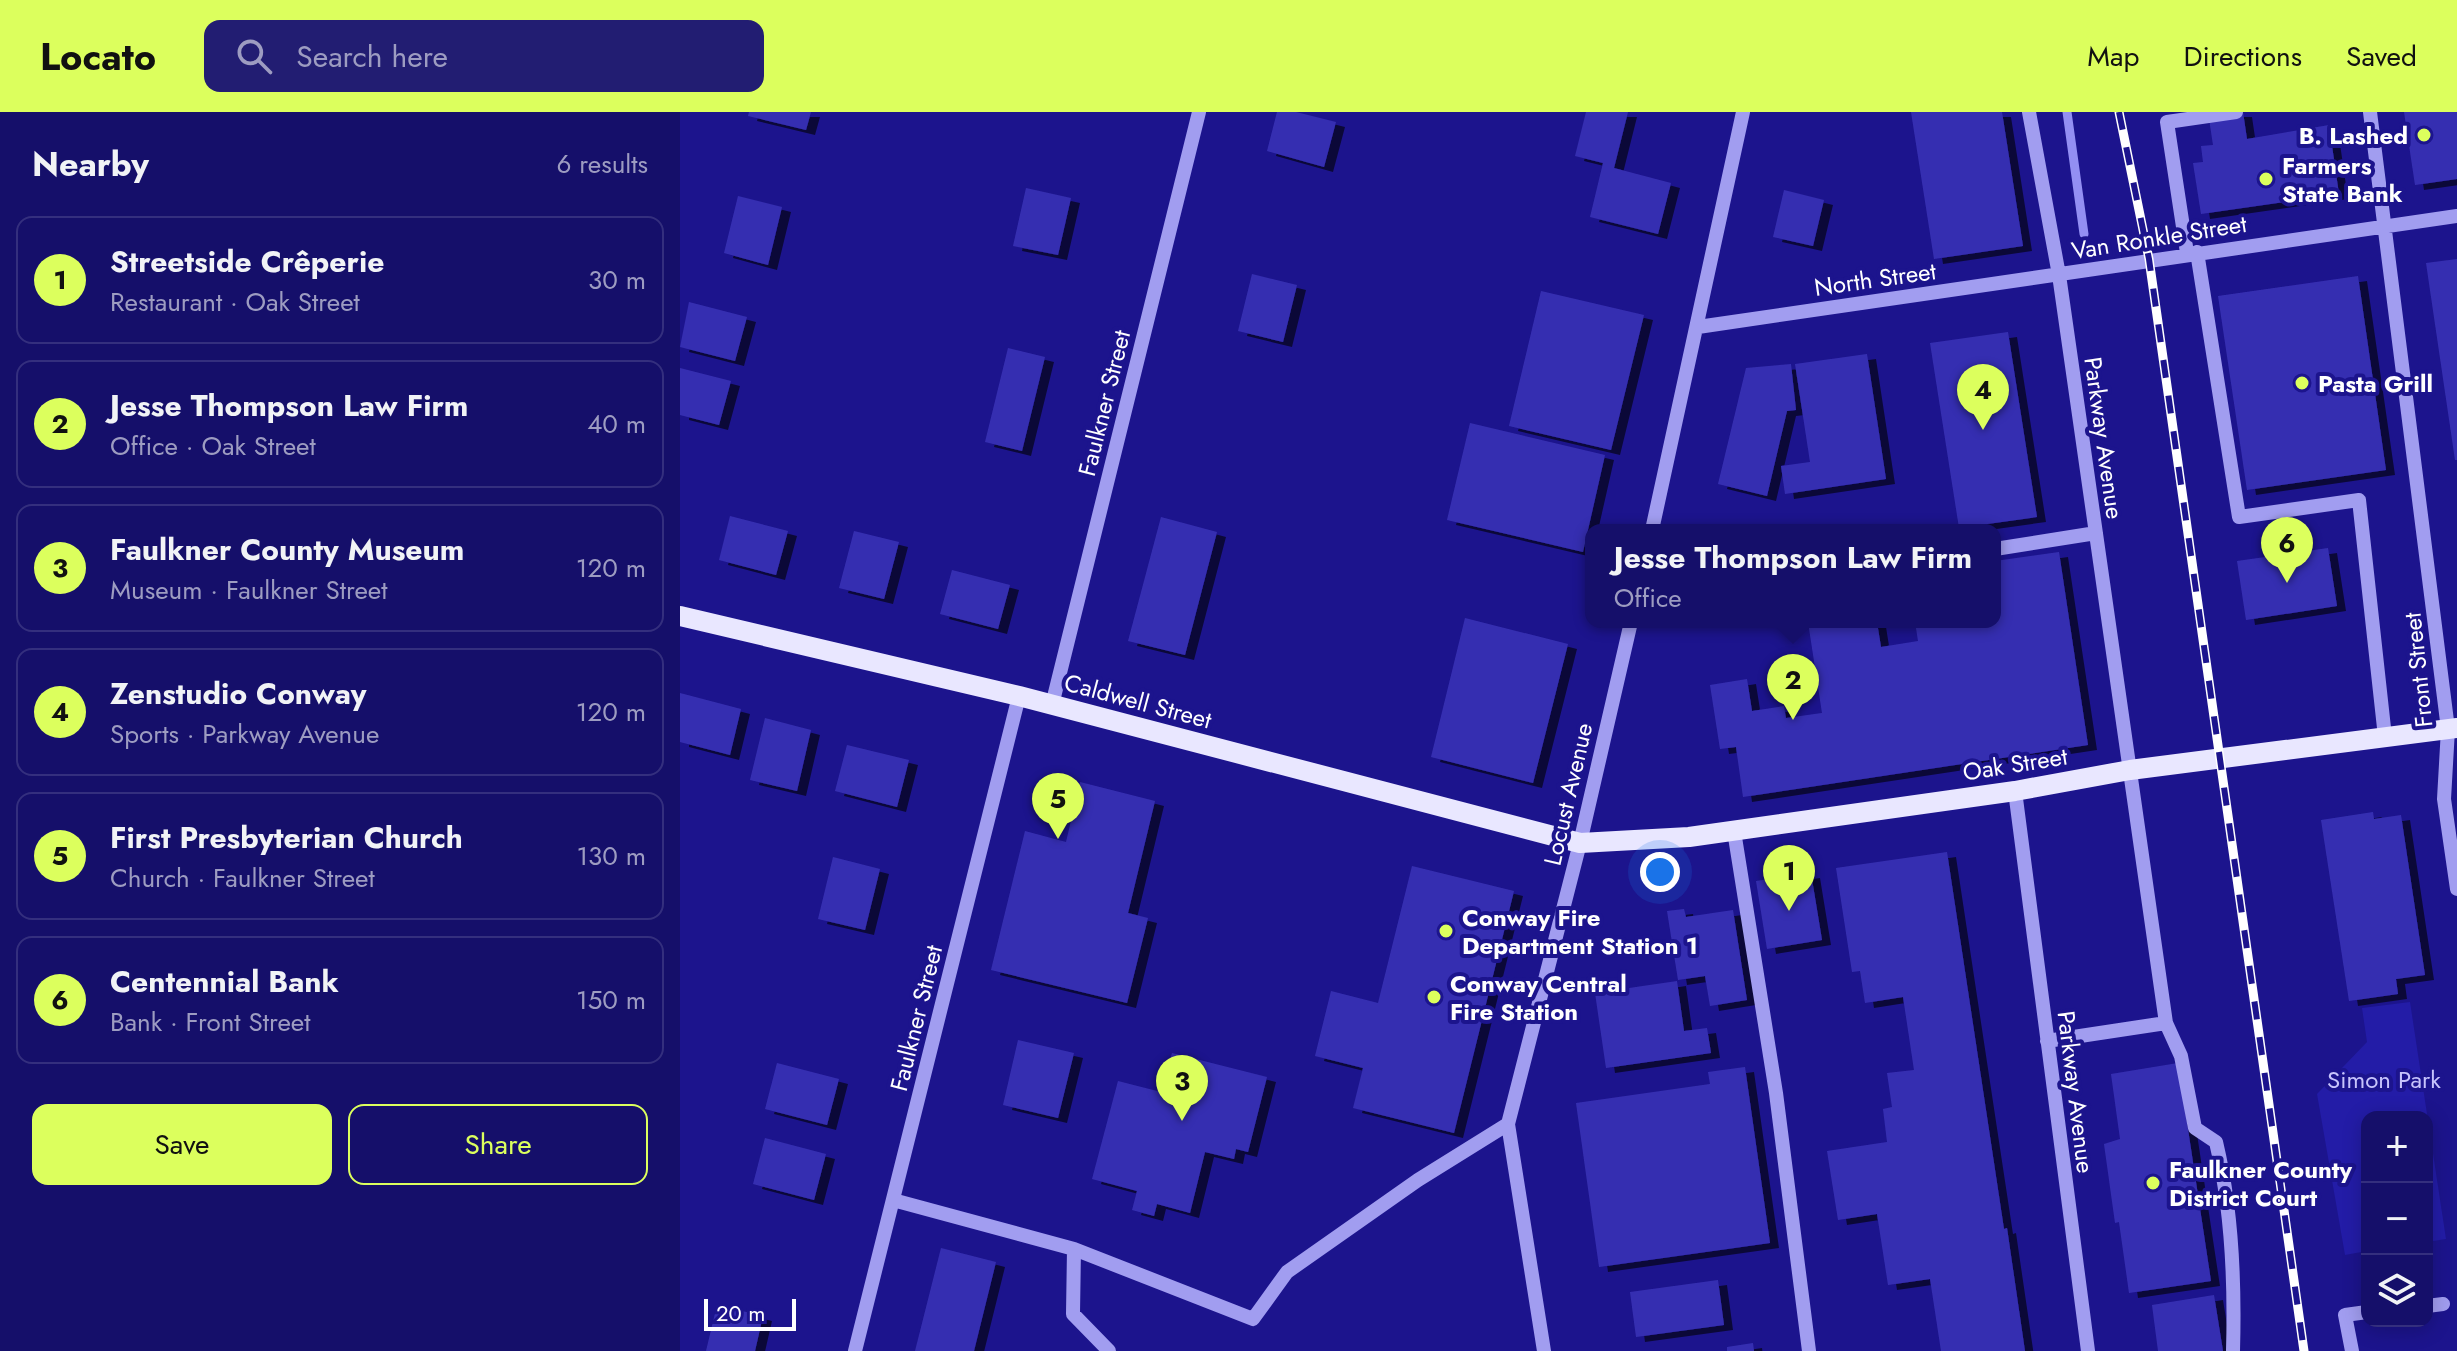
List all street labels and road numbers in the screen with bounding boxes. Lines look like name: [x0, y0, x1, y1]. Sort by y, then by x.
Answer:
street label: Van Ronkle Street: [2069, 206, 2249, 268]
street label: North Street: [1812, 253, 1938, 305]
street label: Faulkner Street: [1069, 326, 1139, 480]
street label: Parkway Avenue: [2075, 355, 2133, 521]
street label: Front Street: [2395, 611, 2441, 729]
street label: Caldwell Street: [1061, 665, 1216, 738]
street label: Locust Avenue: [1535, 719, 1601, 869]
street label: Oak Street: [1960, 738, 2070, 790]
street label: Faulkner Street: [881, 941, 951, 1095]
street label: Parkway Avenue: [2049, 1009, 2103, 1175]

